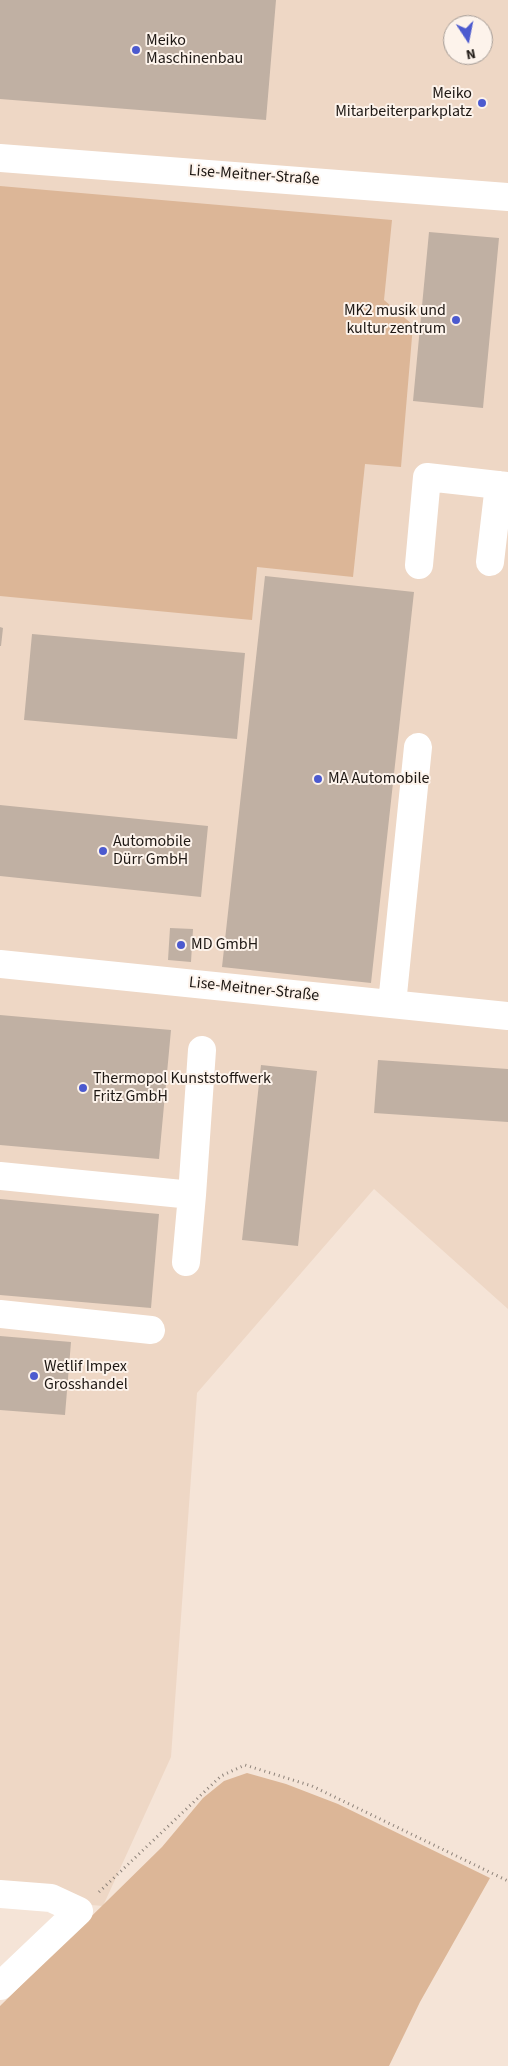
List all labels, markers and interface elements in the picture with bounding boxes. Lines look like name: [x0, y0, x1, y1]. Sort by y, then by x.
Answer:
north arrow: [443, 15, 493, 65]
place label: Meiko Maschinenbau: [146, 31, 243, 69]
text: N: [464, 43, 477, 64]
marker: Meiko Maschinenbau: [130, 44, 142, 56]
place label: Meiko Mitarbeiterparkplatz: [335, 84, 472, 122]
marker: Meiko Mitarbeiterparkplatz: [476, 97, 488, 109]
street label: Lise-Meitner-Straße: [188, 162, 320, 190]
place label: MK2 musik und kultur zentrum: [344, 301, 446, 339]
marker: MK2 musik und kultur zentrum: [450, 314, 462, 326]
place label: MA Automobile: [328, 769, 429, 789]
marker: MA Automobile: [312, 773, 324, 785]
place label: Automobile Dürr GmbH: [113, 832, 191, 870]
marker: Automobile Dürr GmbH: [97, 845, 109, 857]
place label: MD GmbH: [191, 935, 258, 955]
marker: MD GmbH: [175, 939, 187, 951]
street label: Lise-Meitner-Straße: [188, 974, 320, 1006]
place label: Thermopol Kunststoffwerk Fritz GmbH: [93, 1069, 271, 1107]
marker: Thermopol Kunststoffwerk Fritz GmbH: [77, 1082, 89, 1094]
place label: Wetlif Impex Grosshandel: [44, 1357, 128, 1395]
marker: Wetlif Impex Grosshandel: [28, 1370, 40, 1382]

